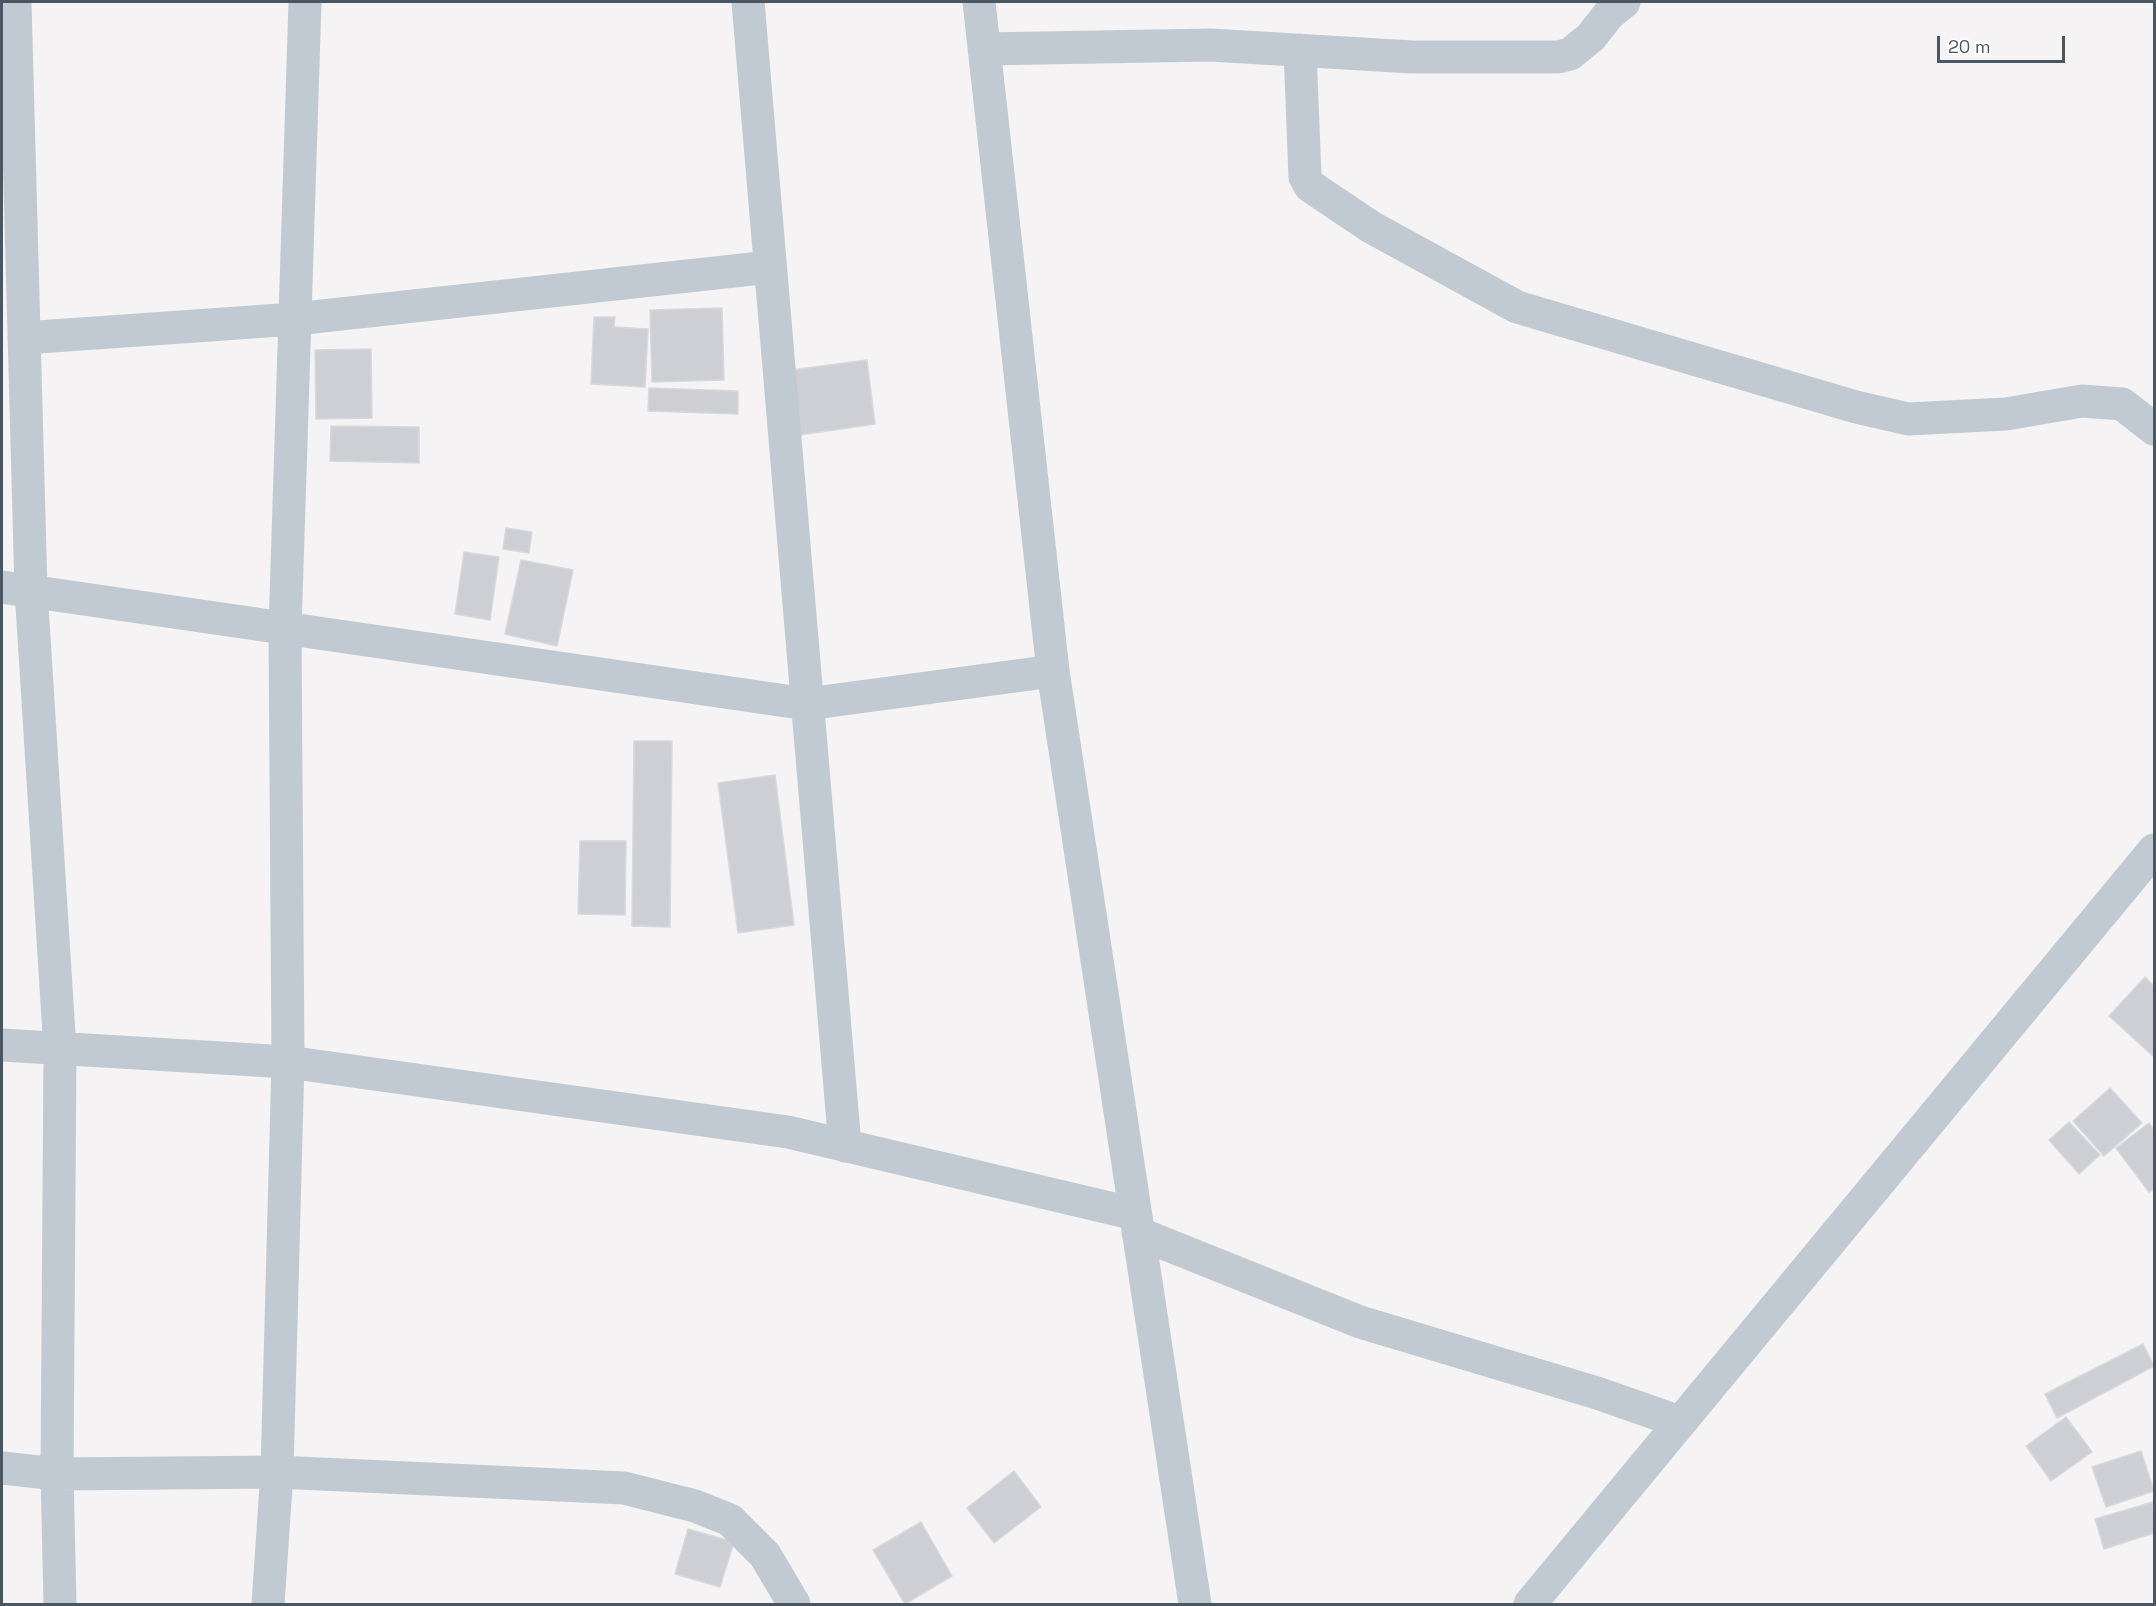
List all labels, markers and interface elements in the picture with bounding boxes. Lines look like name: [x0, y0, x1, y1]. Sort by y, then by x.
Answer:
scale bar: [1940, 24, 2068, 62]
text: 20 m: [1948, 35, 1991, 58]

